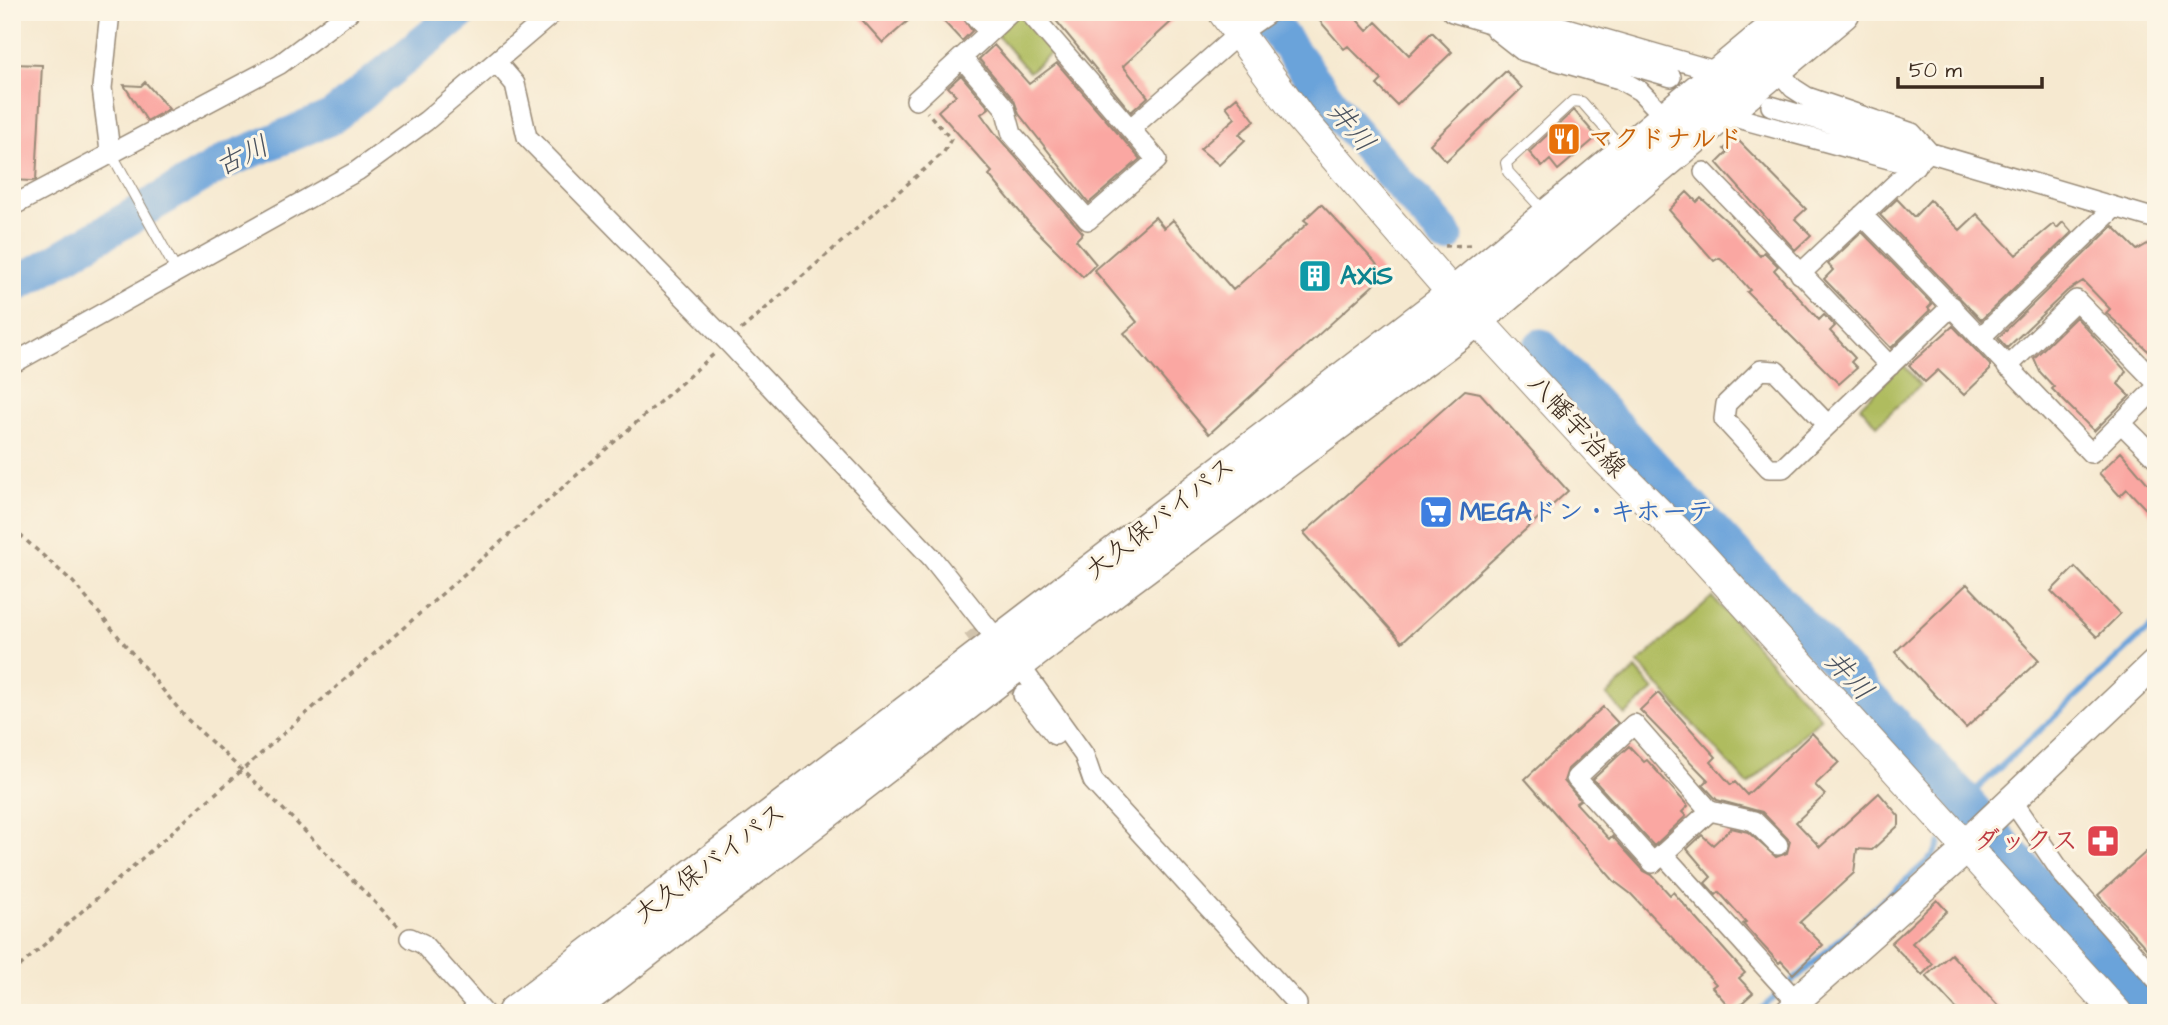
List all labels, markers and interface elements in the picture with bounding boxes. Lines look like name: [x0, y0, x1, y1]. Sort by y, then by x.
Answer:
scale bar: [1898, 46, 2042, 90]
text: 50 m: [1909, 56, 1963, 85]
water label: 井川: [1318, 93, 1384, 161]
restaurant icon: マクドナルド: [1545, 120, 1583, 158]
place label: マクドナルド: [1588, 121, 1743, 157]
water label: 古川: [208, 126, 276, 186]
building icon: AXiS: [1296, 257, 1334, 295]
place label: AXiS: [1340, 258, 1393, 294]
street label: 八幡宇治線: [1520, 366, 1634, 486]
street label: 大久保バイパス: [1077, 448, 1243, 588]
supermarket icon: MEGAドン・キホーテ: [1417, 493, 1455, 531]
place label: MEGAドン・キホーテ: [1460, 494, 1714, 530]
water label: 井川: [1816, 642, 1882, 710]
street label: 大久保バイパス: [627, 794, 793, 932]
pharmacy icon: ダックス: [2084, 822, 2122, 860]
place label: ダックス: [1974, 823, 2078, 859]

